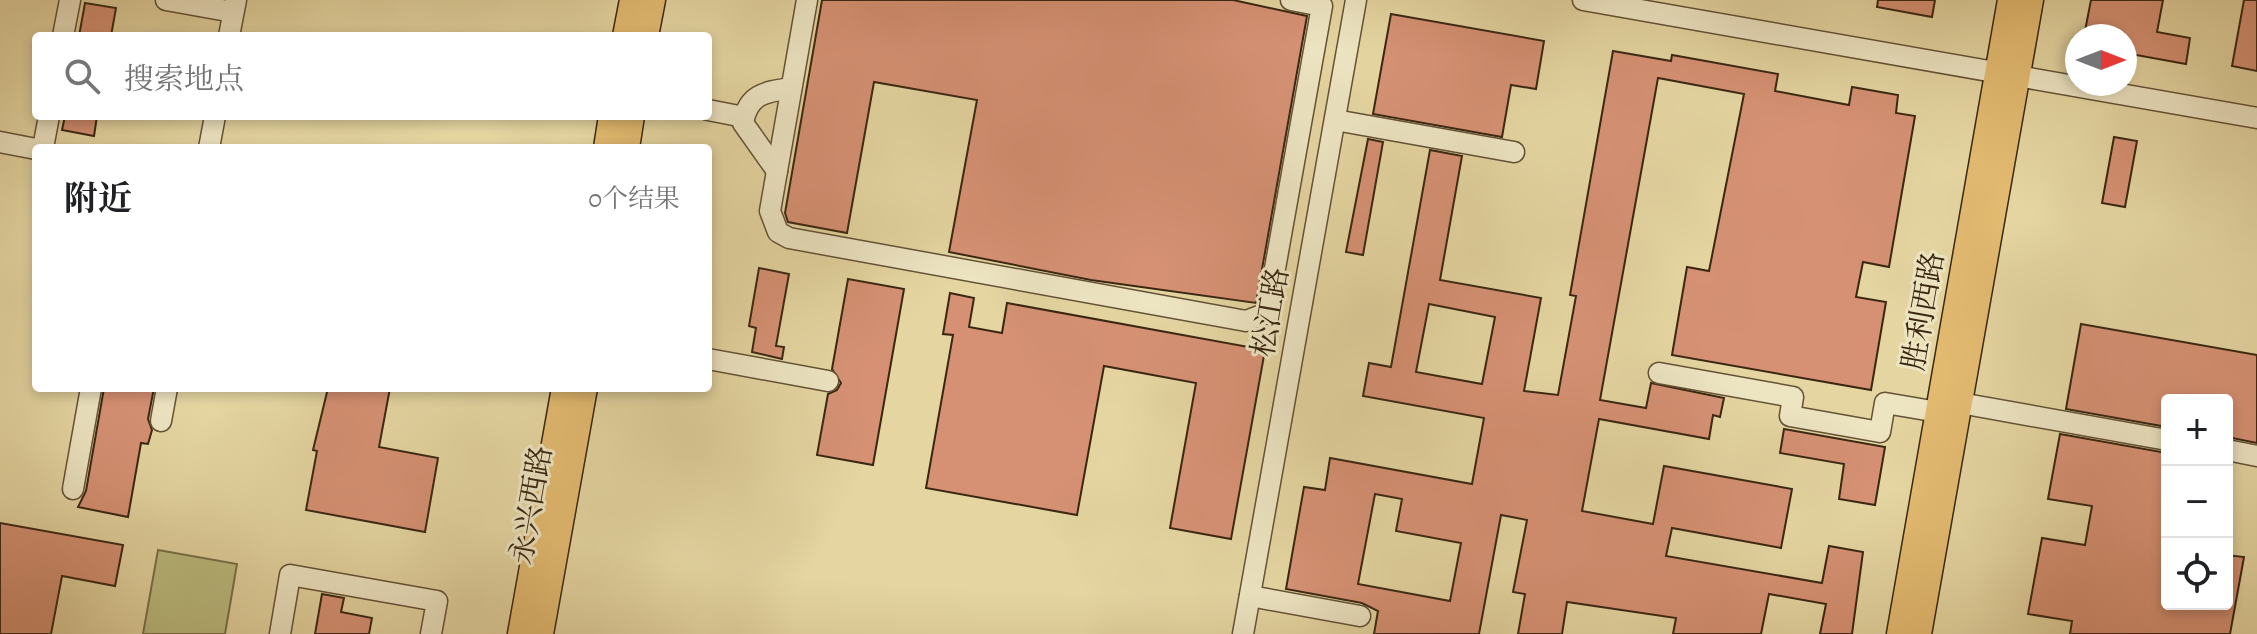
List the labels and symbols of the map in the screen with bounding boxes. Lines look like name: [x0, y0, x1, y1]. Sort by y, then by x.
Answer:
north arrow: [2065, 24, 2137, 96]
street label: 胜利西路: [1893, 248, 1953, 374]
street label: 松江路: [1242, 264, 1298, 360]
street label: 永兴西路: [501, 442, 561, 568]

